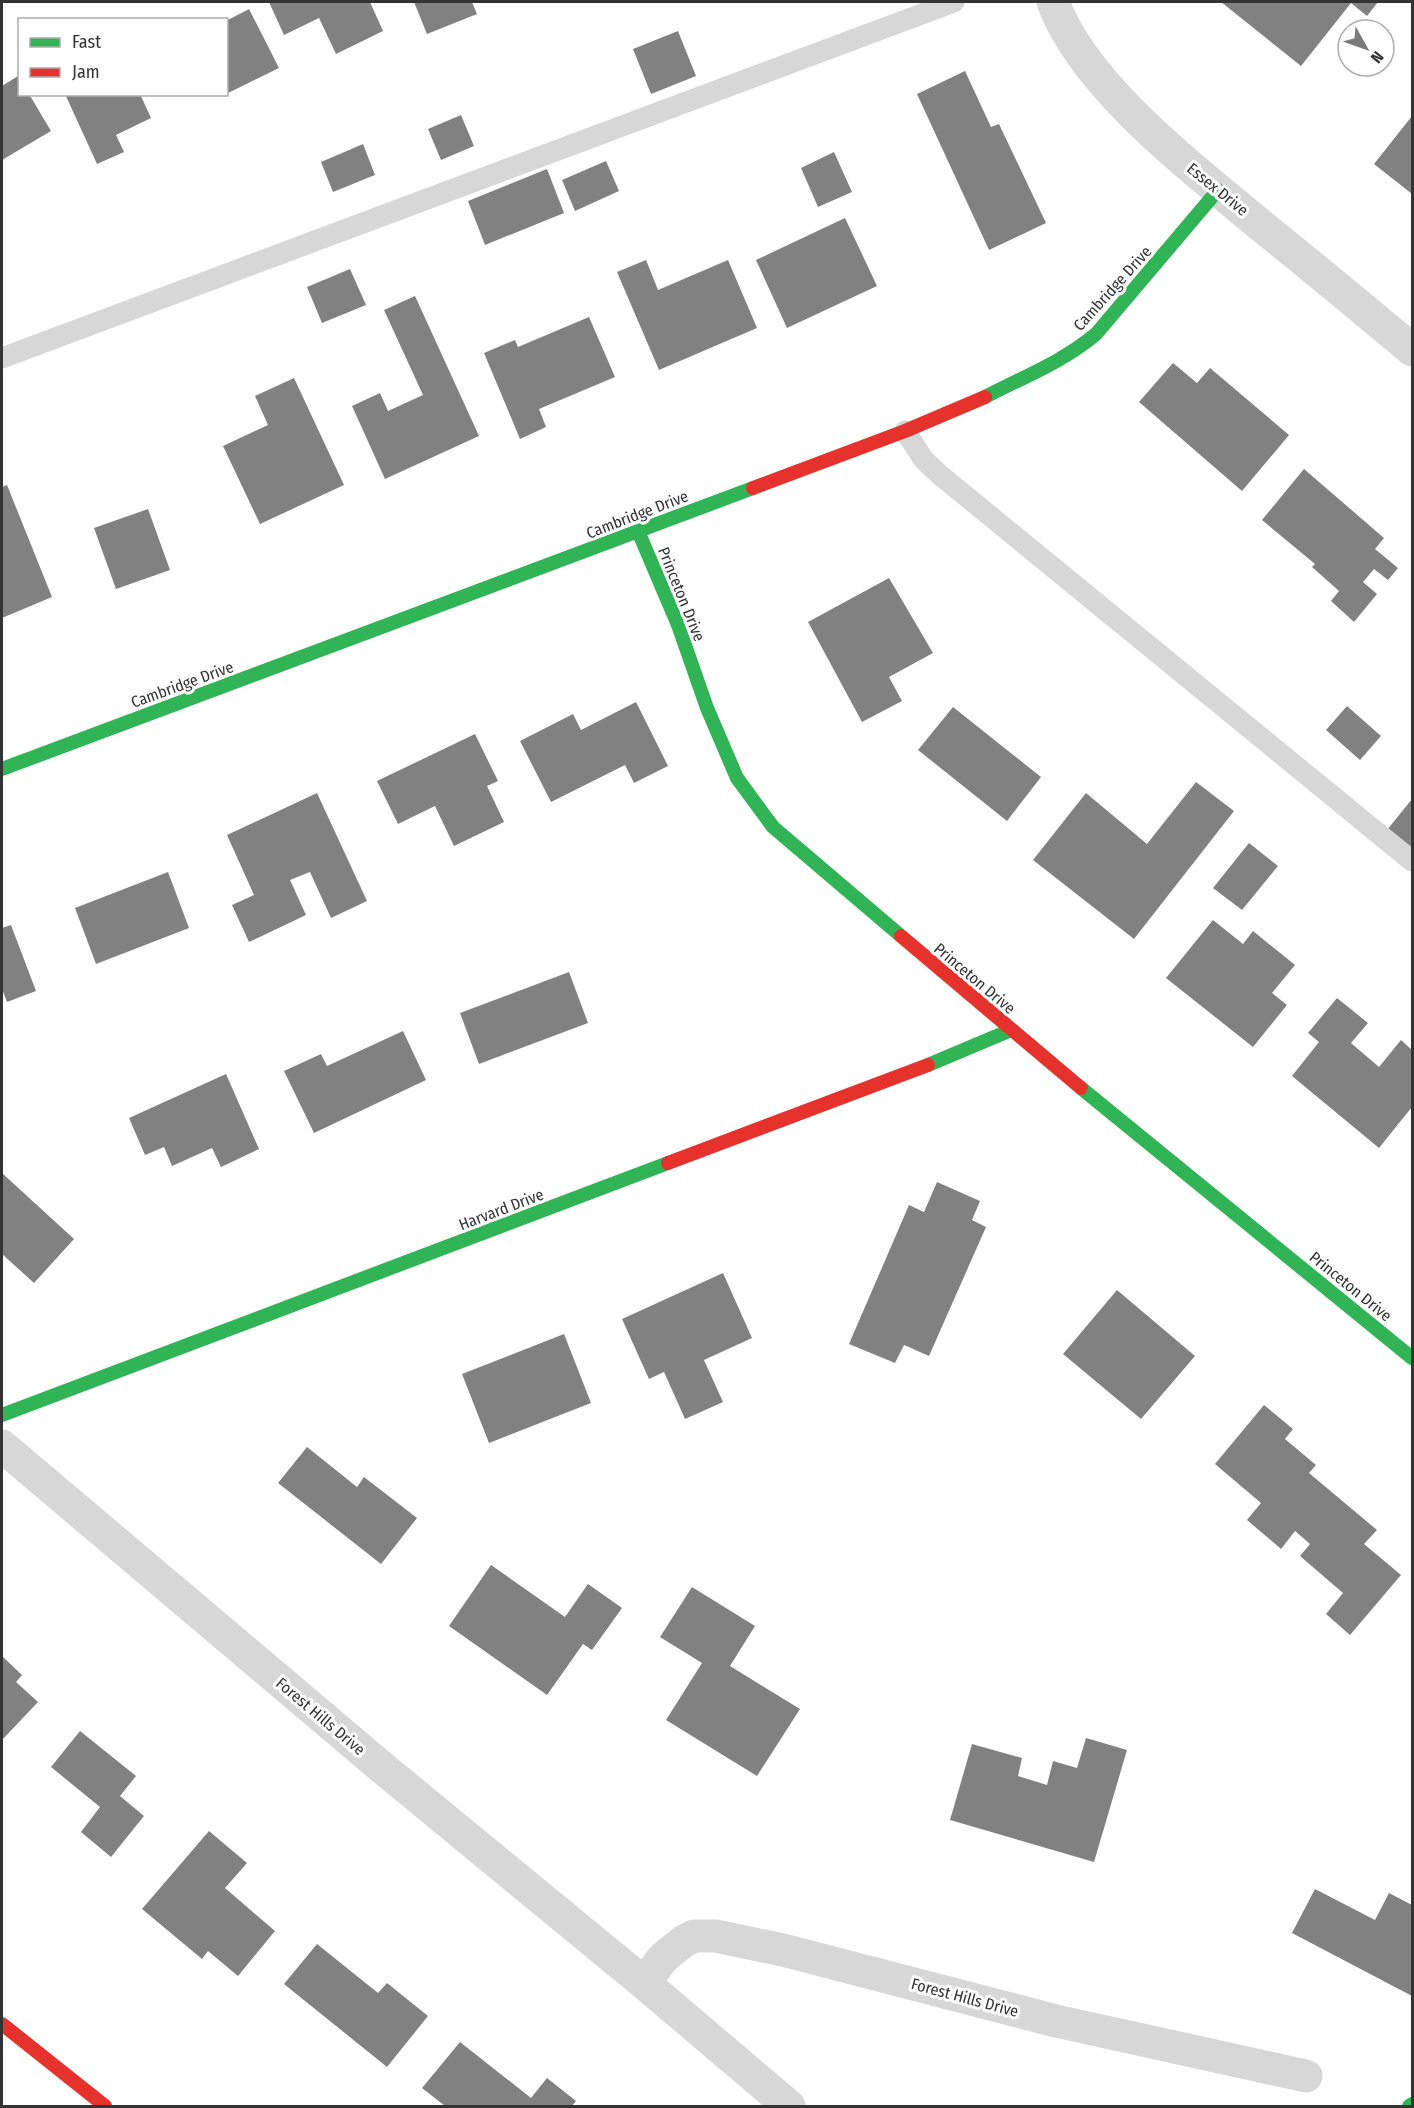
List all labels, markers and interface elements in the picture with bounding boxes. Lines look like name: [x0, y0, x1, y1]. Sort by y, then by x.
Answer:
legend: [18, 18, 228, 96]
north arrow: [1336, 18, 1396, 78]
text: Fast: [72, 31, 101, 53]
text: N: [1367, 48, 1387, 67]
text: Jam: [72, 61, 100, 83]
street label: Essex Drive: [1183, 159, 1252, 220]
street label: Cambridge Drive: [1069, 242, 1155, 335]
street label: Cambridge Drive: [584, 486, 691, 543]
street label: Princeton Drive: [654, 544, 709, 644]
street label: Cambridge Drive: [128, 657, 236, 712]
street label: Princeton Drive: [930, 939, 1019, 1018]
street label: Harvard Drive: [456, 1185, 546, 1234]
street label: Princeton Drive: [1306, 1248, 1396, 1325]
street label: Forest Hills Drive: [272, 1674, 369, 1759]
street label: Forest Hills Drive: [909, 1974, 1021, 2021]

